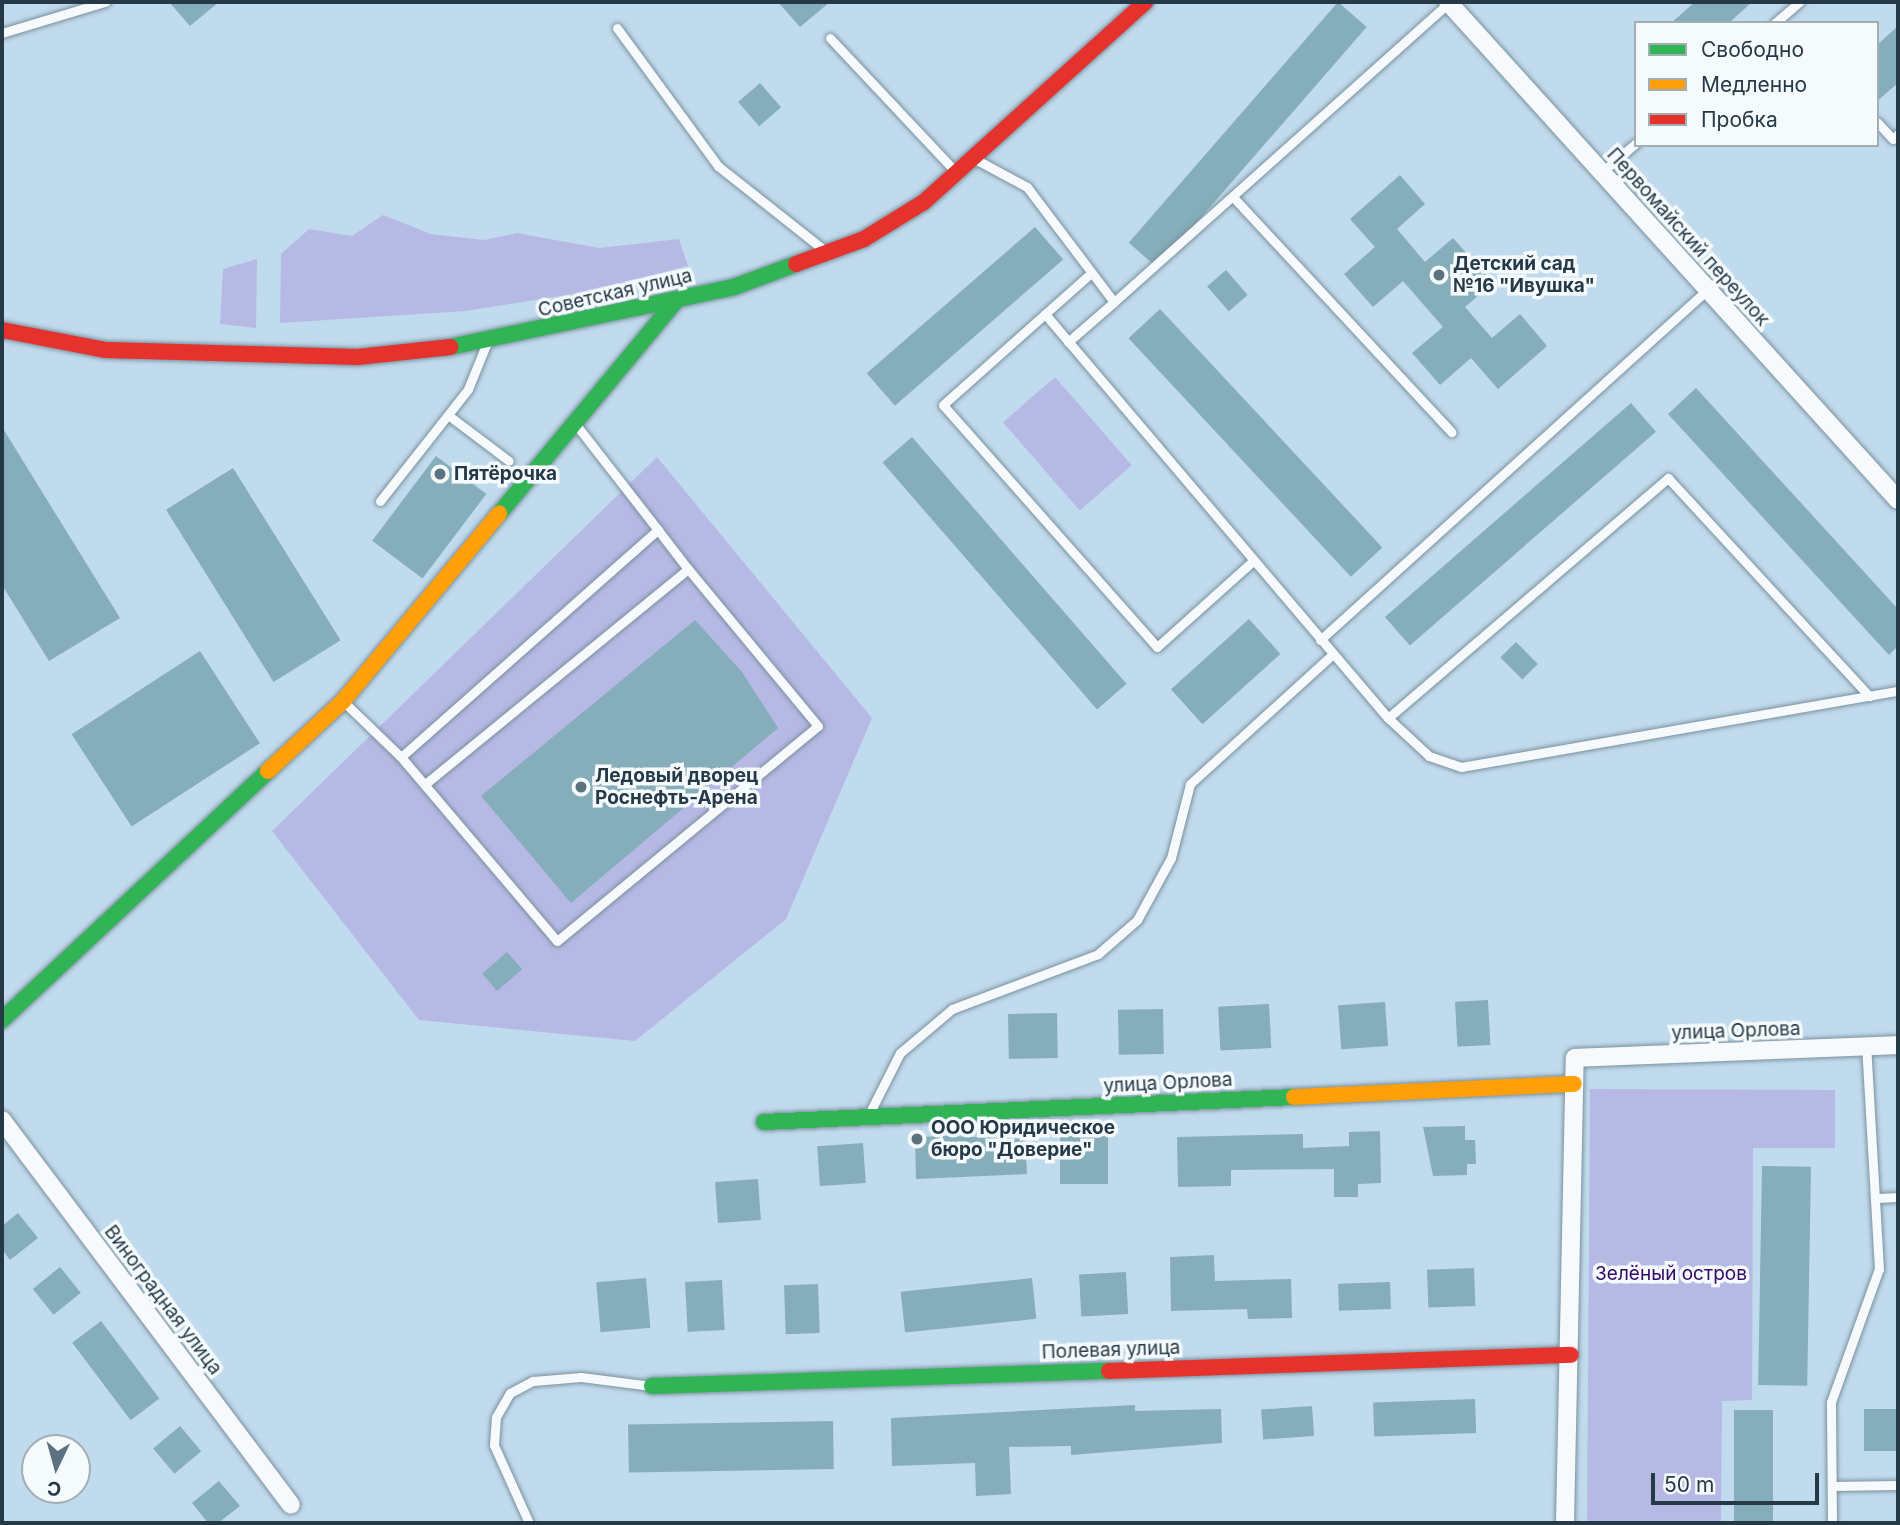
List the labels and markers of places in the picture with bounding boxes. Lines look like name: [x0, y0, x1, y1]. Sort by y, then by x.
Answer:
place label: Детский сад №16 "Ивушка": [1453, 253, 1595, 297]
marker: Детский сад №16 "Ивушка": [1431, 267, 1447, 283]
place label: Пятёрочка: [454, 463, 557, 485]
marker: Пятёрочка: [432, 466, 448, 482]
place label: Ледовый дворец Роснефть-Арена: [595, 765, 759, 809]
marker: Ледовый дворец Роснефть-Арена: [573, 779, 589, 795]
place label: ООО Юридическое бюро "Доверие": [931, 1117, 1115, 1161]
marker: ООО Юридическое бюро "Доверие": [909, 1131, 925, 1147]

